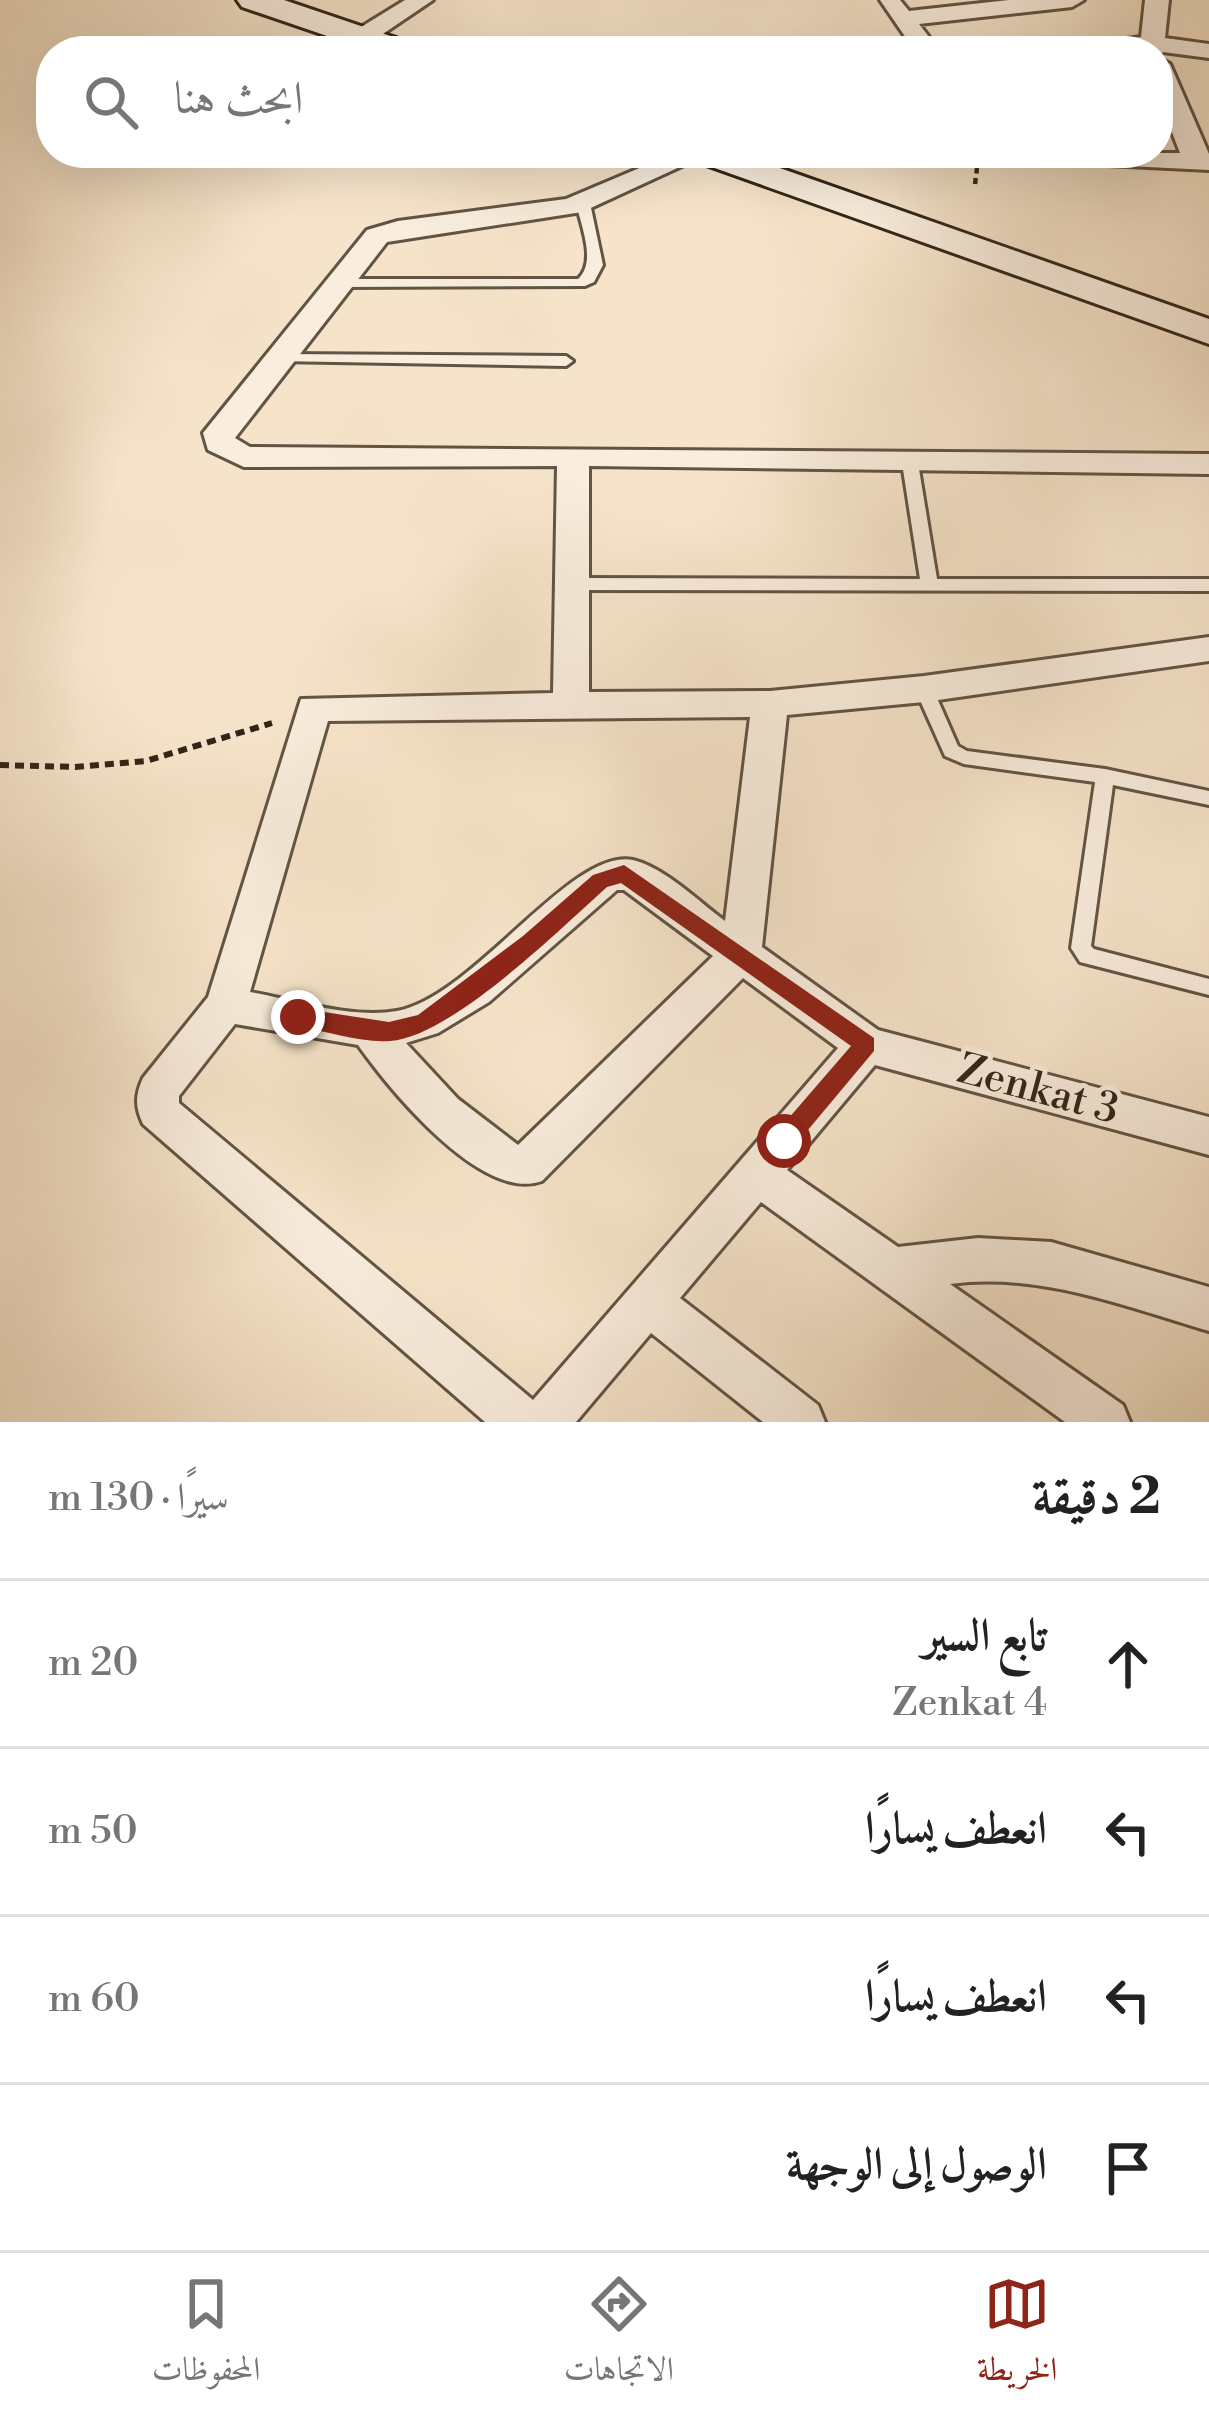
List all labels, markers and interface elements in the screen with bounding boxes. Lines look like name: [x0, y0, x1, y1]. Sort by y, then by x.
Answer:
search box: [36, 36, 1173, 168]
icon: search: [78, 69, 144, 135]
text: ابحث هنا: [174, 71, 303, 128]
route end: [271, 990, 325, 1044]
street label: Zenkat 3: [952, 1043, 1124, 1137]
route start: [757, 1114, 811, 1168]
text: 2 دقيقة: [1032, 1466, 1161, 1530]
text: سيرًا · 130 m: [48, 1474, 229, 1523]
text: تابع السير: [922, 1608, 1047, 1665]
icon: ahead: [1095, 1631, 1161, 1697]
text: 20 m: [48, 1639, 138, 1688]
text: Zenkat 4: [892, 1679, 1047, 1728]
icon: left: [1095, 1799, 1161, 1865]
text: انعطف يسارًا: [865, 1801, 1047, 1858]
text: 50 m: [48, 1807, 138, 1856]
icon: left: [1095, 1967, 1161, 2033]
text: انعطف يسارًا: [865, 1969, 1047, 2026]
text: 60 m: [48, 1975, 140, 2024]
icon: arrive: [1095, 2135, 1161, 2201]
text: الوصول إلى الوجهة: [786, 2137, 1047, 2194]
tab: المحفوظات: [152, 2271, 260, 2401]
tab: الاتجاهات: [564, 2271, 674, 2401]
tab: الخريطة: [977, 2271, 1057, 2401]

